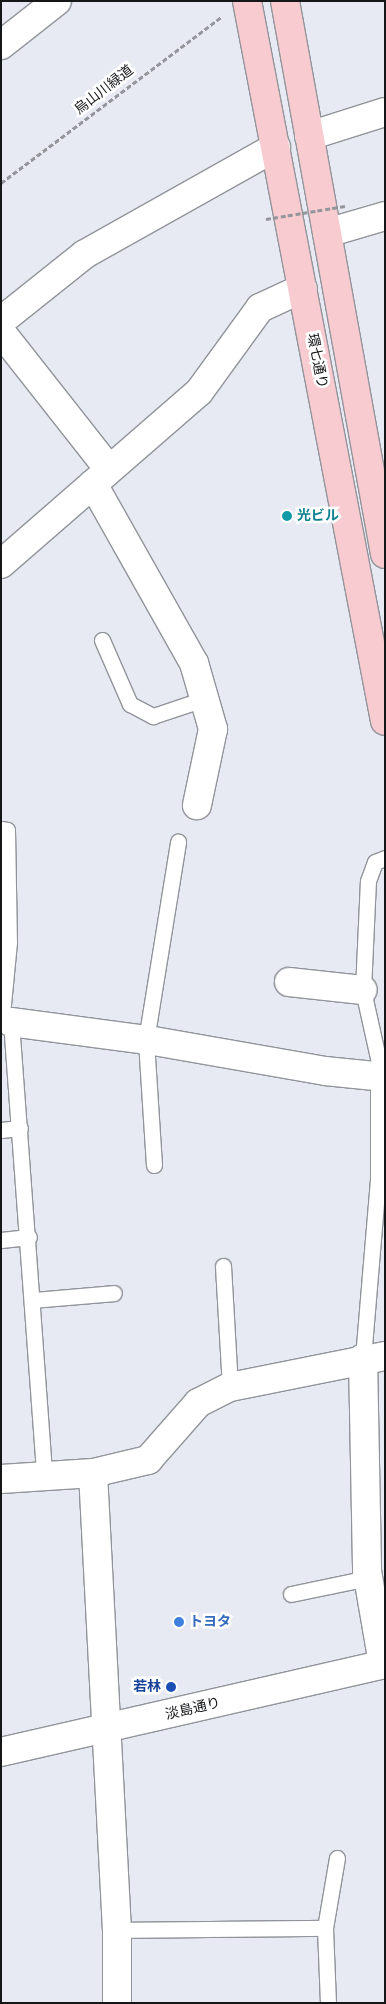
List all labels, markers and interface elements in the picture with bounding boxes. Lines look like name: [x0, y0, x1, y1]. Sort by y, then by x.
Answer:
street label: 烏山川緑道: [71, 62, 137, 118]
street label: 環七通り: [303, 332, 331, 390]
place label: 光ビル: [297, 508, 339, 524]
marker: 光ビル: [281, 510, 293, 522]
place label: トヨタ: [189, 1614, 231, 1630]
marker: トヨタ: [173, 1616, 185, 1628]
place label: 若林: [133, 1679, 161, 1695]
marker: 若林: [165, 1681, 177, 1693]
street label: 淡島通り: [164, 1695, 222, 1723]

